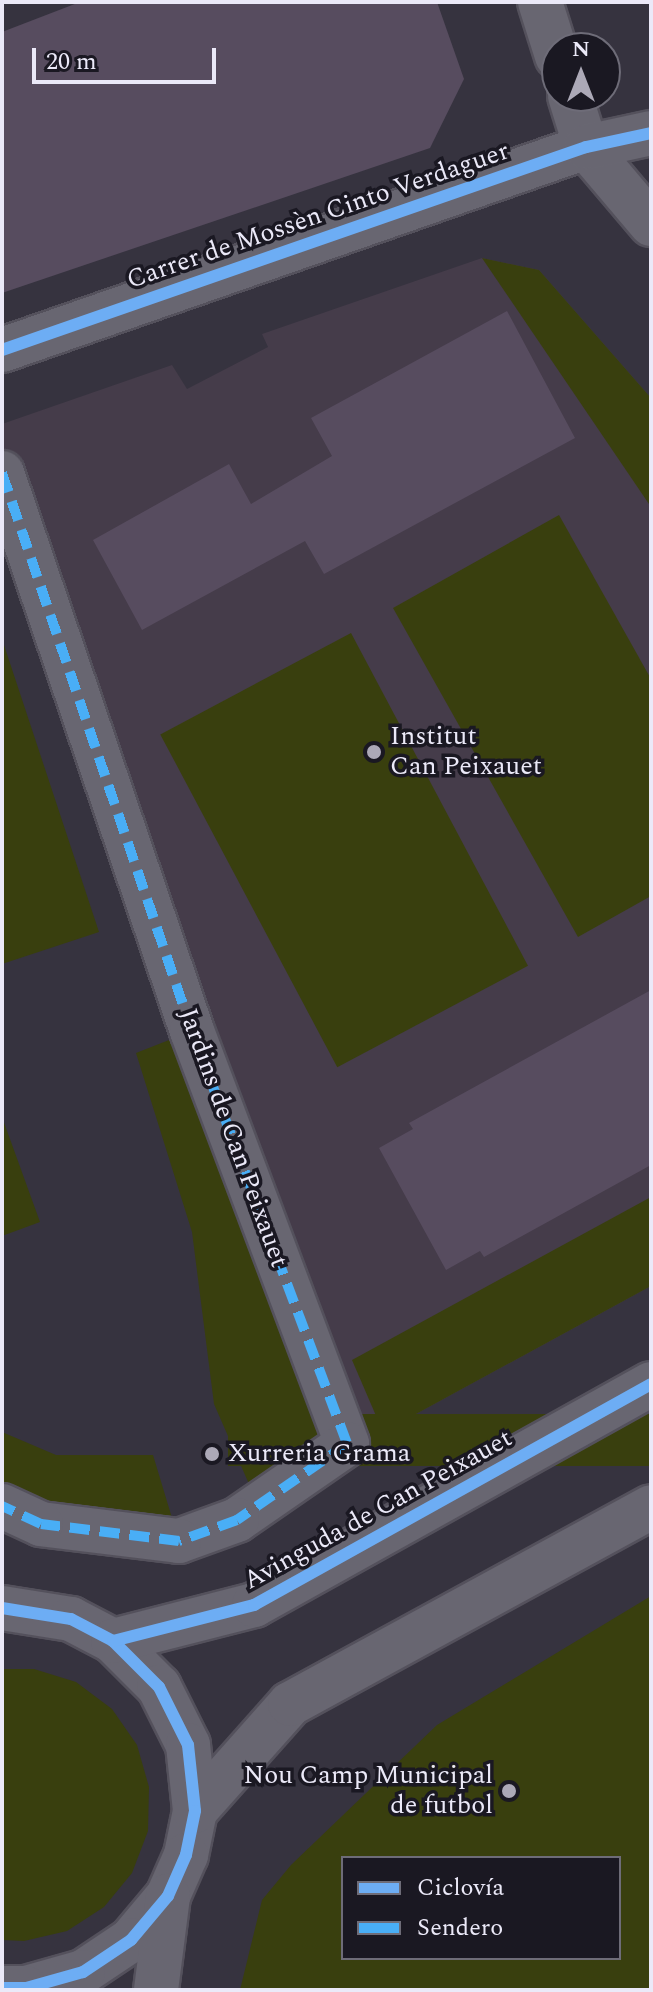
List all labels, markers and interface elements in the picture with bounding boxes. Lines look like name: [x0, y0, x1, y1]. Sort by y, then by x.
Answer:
scale bar: [36, 32, 220, 82]
north arrow: [541, 32, 621, 112]
text: N: [572, 33, 590, 66]
text: 20 m: [46, 44, 97, 80]
street label: Carrer de Mossèn Cinto Verdaguer: [123, 136, 513, 296]
place label: Institut Can Peixauet: [390, 721, 542, 782]
marker: Institut Can Peixauet: [365, 743, 383, 761]
street label: Jardins de Can Peixauet: [172, 1004, 294, 1272]
street label: Avinguda de Can Peixauet: [238, 1423, 518, 1597]
place label: Xurreria Grama: [228, 1438, 410, 1470]
marker: Xurreria Grama: [203, 1445, 221, 1463]
place label: Nou Camp Municipal de futbol: [244, 1760, 493, 1822]
marker: Nou Camp Municipal de futbol: [500, 1782, 518, 1800]
legend: [341, 1856, 621, 1960]
text: Ciclovía: [417, 1870, 504, 1906]
text: Sendero: [417, 1910, 503, 1946]

